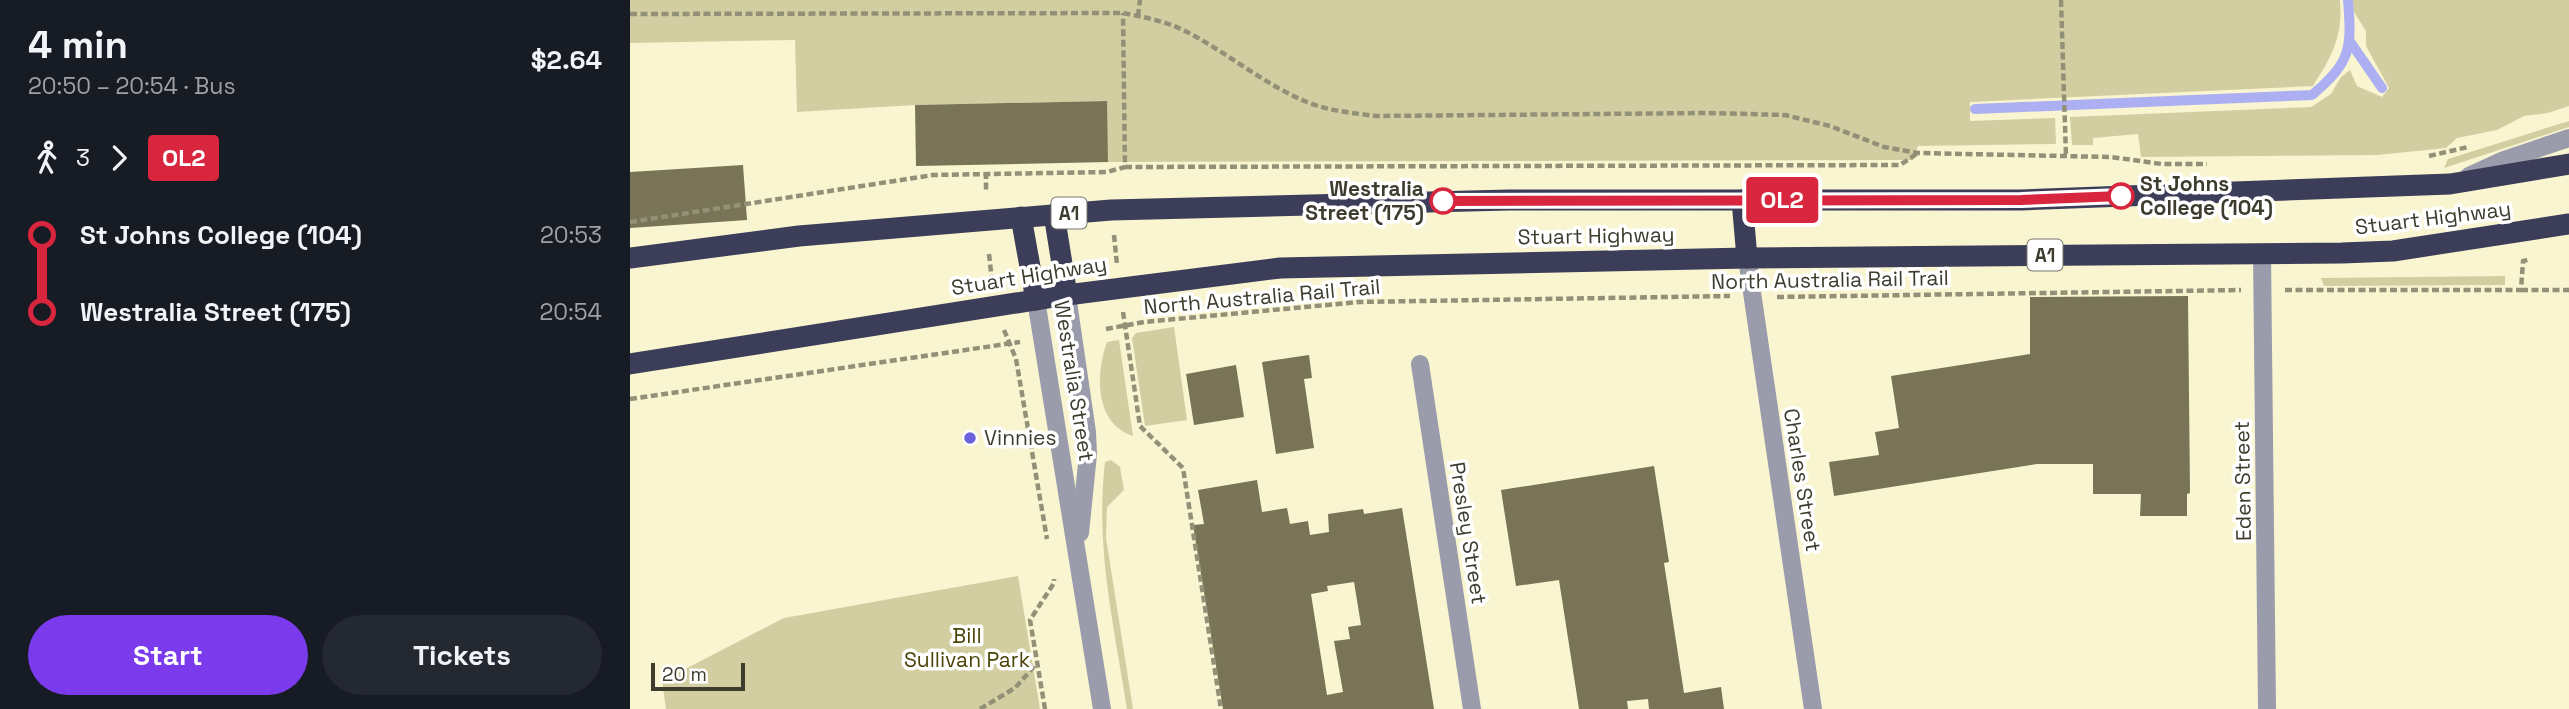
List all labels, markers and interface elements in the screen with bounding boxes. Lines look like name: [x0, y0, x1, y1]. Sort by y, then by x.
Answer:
text: 4 min: [28, 21, 128, 69]
text: $2.64: [531, 43, 602, 77]
text: 20:50 – 20:54 · Bus: [28, 71, 236, 101]
icon: walk: [28, 139, 66, 177]
icon: forward: [100, 139, 138, 177]
text: OL2: [162, 142, 205, 173]
text: 3: [76, 143, 90, 173]
place label: St Johns College (104): [2140, 170, 2273, 221]
place label: Westralia Street (175): [1305, 175, 1424, 226]
line badge: OL2: [1742, 177, 1822, 223]
marker: St Johns College (104): [2108, 183, 2134, 209]
text: OL2: [1760, 184, 1804, 215]
marker: Westralia Street (175): [1430, 188, 1456, 214]
street label: Stuart Highway: [2353, 195, 2512, 240]
road number: A1: [1052, 197, 1087, 228]
text: St Johns College (104): [80, 218, 362, 252]
text: 20:53: [540, 220, 602, 250]
street label: Stuart Highway: [1517, 221, 1675, 250]
road number: A1: [2028, 240, 2062, 270]
street label: Stuart Highway: [949, 250, 1109, 301]
street label: North Australia Rail Trail: [1711, 264, 1949, 295]
street label: North Australia Rail Trail: [1142, 273, 1381, 320]
text: Westralia Street (175): [80, 295, 351, 329]
text: 20:54: [539, 297, 602, 327]
street label: Westralia Street: [1048, 299, 1101, 463]
street label: Charles Street: [1778, 406, 1827, 553]
street label: Eden Street: [2228, 421, 2257, 541]
place label: Vinnies: [984, 424, 1057, 451]
marker: Vinnies: [962, 430, 978, 446]
street label: Presley Street: [1444, 460, 1493, 606]
button: Start: [28, 615, 308, 695]
button: Tickets: [322, 615, 602, 695]
park label: Bill Sullivan Park: [904, 622, 1030, 673]
scale bar: [651, 660, 746, 692]
text: 20 m: [662, 662, 707, 687]

